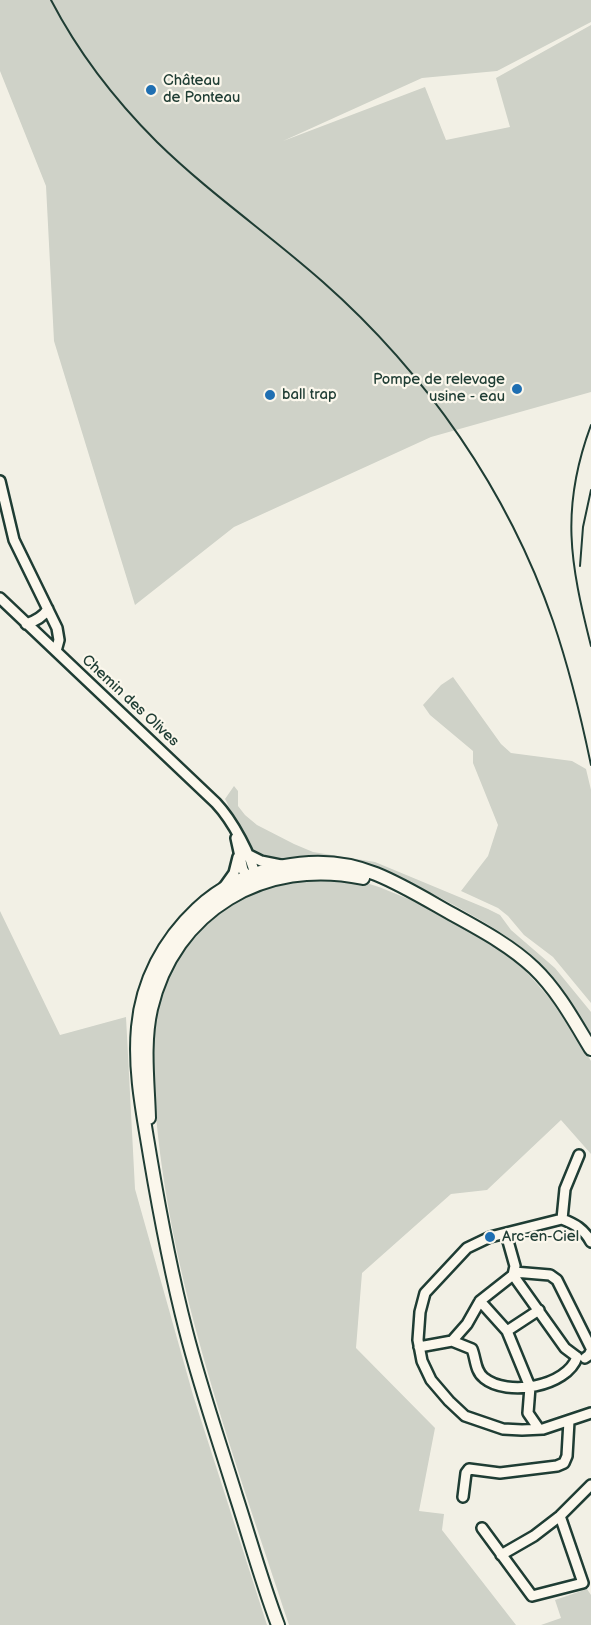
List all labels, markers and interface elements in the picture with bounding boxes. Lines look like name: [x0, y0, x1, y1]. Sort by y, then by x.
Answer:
place label: Château de Ponteau: [163, 72, 240, 107]
marker: Château de Ponteau: [144, 83, 158, 97]
place label: Pompe de relevage usine - eau: [373, 371, 505, 406]
marker: Pompe de relevage usine - eau: [510, 382, 524, 396]
place label: ball trap: [282, 386, 337, 404]
marker: ball trap: [263, 388, 277, 402]
street label: Chemin des Olives: [78, 651, 182, 751]
place label: Arc-en-Ciel: [502, 1228, 579, 1246]
marker: Arc-en-Ciel: [483, 1230, 497, 1244]

